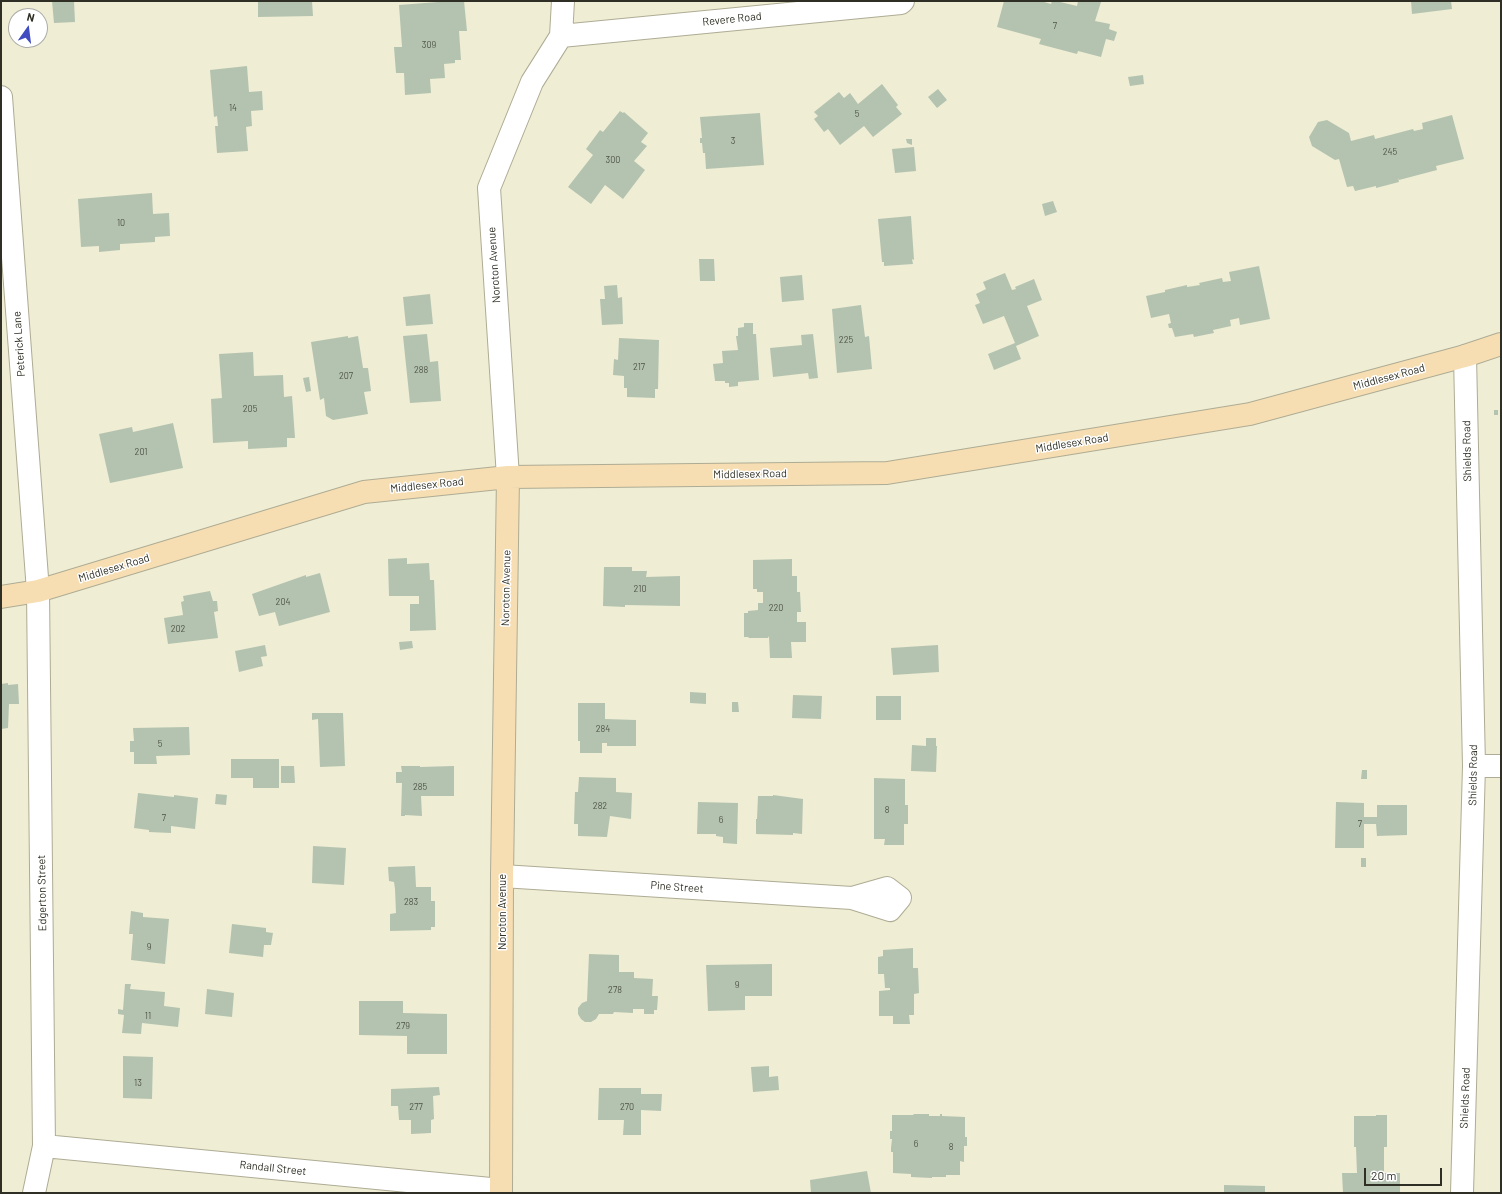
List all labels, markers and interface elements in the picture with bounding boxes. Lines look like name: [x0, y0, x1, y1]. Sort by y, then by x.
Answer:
north arrow: [8, 8, 48, 48]
street label: Revere Road: [702, 9, 762, 29]
text: N: [26, 10, 36, 24]
house number: 7: [1053, 21, 1057, 31]
house number: 309: [422, 40, 436, 50]
house number: 14: [229, 103, 237, 113]
house number: 5: [855, 109, 859, 119]
house number: 3: [731, 136, 735, 146]
house number: 245: [1383, 147, 1397, 157]
house number: 300: [606, 155, 620, 165]
house number: 10: [117, 218, 125, 228]
street label: Noroton Avenue: [485, 227, 503, 303]
street label: Peterick Lane: [10, 311, 28, 377]
house number: 225: [839, 335, 853, 345]
street label: Middlesex Road: [1352, 361, 1426, 393]
house number: 217: [633, 362, 645, 372]
house number: 288: [414, 365, 428, 375]
house number: 207: [339, 371, 353, 381]
house number: 205: [243, 404, 257, 414]
street label: Shields Road: [1460, 420, 1474, 482]
street label: Middlesex Road: [1035, 431, 1109, 455]
house number: 201: [135, 447, 147, 457]
street label: Middlesex Road: [713, 467, 787, 481]
street label: Middlesex Road: [390, 475, 464, 495]
street label: Noroton Avenue: [499, 550, 513, 626]
street label: Middlesex Road: [77, 551, 151, 585]
house number: 210: [634, 584, 646, 594]
house number: 204: [276, 597, 290, 607]
house number: 220: [769, 603, 783, 613]
house number: 202: [171, 624, 185, 634]
house number: 284: [596, 724, 610, 734]
house number: 5: [158, 739, 162, 749]
street label: Shields Road: [1466, 744, 1480, 806]
house number: 285: [413, 782, 427, 792]
house number: 282: [593, 801, 607, 811]
house number: 8: [885, 805, 889, 815]
house number: 7: [162, 813, 166, 823]
house number: 6: [719, 815, 723, 825]
house number: 7: [1358, 819, 1362, 829]
street label: Edgerton Street: [35, 855, 49, 931]
street label: Noroton Avenue: [495, 874, 509, 950]
street label: Pine Street: [650, 879, 704, 895]
house number: 283: [404, 897, 418, 907]
house number: 9: [147, 942, 151, 952]
house number: 9: [735, 980, 739, 990]
house number: 278: [608, 985, 622, 995]
house number: 11: [145, 1011, 151, 1021]
house number: 279: [396, 1021, 410, 1031]
street label: Shields Road: [1457, 1067, 1473, 1129]
house number: 13: [134, 1078, 142, 1088]
house number: 277: [409, 1102, 423, 1112]
house number: 270: [620, 1102, 634, 1112]
house number: 6: [914, 1139, 918, 1149]
house number: 8: [949, 1142, 953, 1152]
street label: Randall Street: [239, 1158, 307, 1178]
scale bar: [1366, 1160, 1444, 1186]
text: 20 m: [1371, 1168, 1397, 1182]

